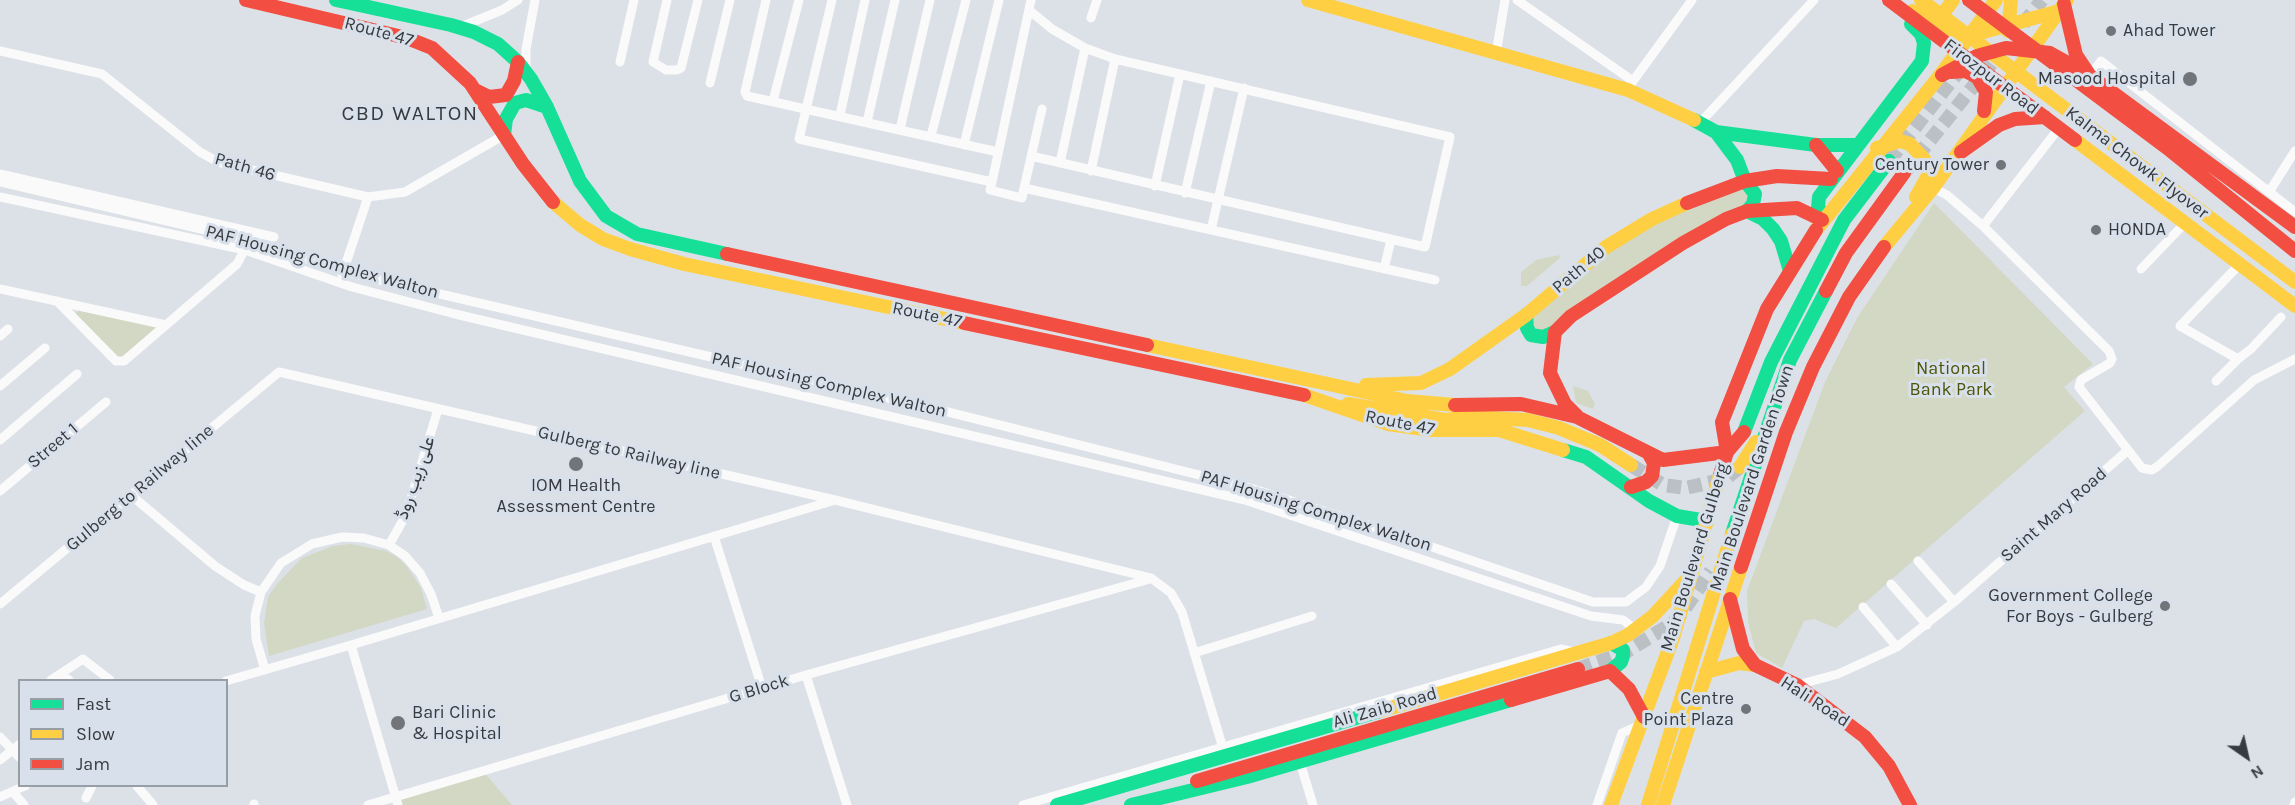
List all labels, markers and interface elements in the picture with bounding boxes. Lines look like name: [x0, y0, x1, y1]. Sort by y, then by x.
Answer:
street label: Route 47: [342, 12, 416, 52]
place label: Ahad Tower: [2123, 20, 2215, 42]
marker: Ahad Tower: [2104, 24, 2118, 38]
street label: Firozpur Road: [1939, 34, 2043, 120]
place label: Masood Hospital: [2038, 68, 2176, 90]
marker: Masood Hospital: [2181, 70, 2199, 88]
district label: CBD WALTON: [341, 101, 479, 127]
street label: Kalma Chowk Flyover: [2061, 102, 2213, 224]
street label: Path 46: [212, 148, 278, 186]
place label: Century Tower: [1875, 154, 1989, 176]
marker: Century Tower: [1994, 158, 2008, 172]
place label: HONDA: [2108, 219, 2166, 241]
street label: PAF Housing Complex Walton: [203, 220, 441, 304]
marker: HONDA: [2089, 223, 2103, 237]
street label: Path 40: [1548, 242, 1610, 298]
street label: Route 47: [890, 297, 964, 333]
street label: PAF Housing Complex Walton: [710, 347, 948, 423]
park label: National Bank Park: [1910, 358, 1992, 400]
street label: Main Boulevard Garden Town: [1705, 362, 1799, 594]
street label: Route 47: [1363, 406, 1437, 440]
street label: Street 1: [23, 419, 83, 473]
street label: Gulberg to Railway line: [62, 420, 218, 556]
street label: Gulberg to Railway line: [536, 422, 722, 484]
street label: علی زیب روڈ: [392, 434, 440, 522]
marker: IOM Health Assessment Centre: [567, 455, 585, 473]
street label: Main Boulevard Gulberg: [1656, 460, 1734, 654]
street label: Saint Mary Road: [1996, 463, 2112, 567]
street label: PAF Housing Complex Walton: [1198, 466, 1434, 556]
place label: IOM Health Assessment Centre: [496, 475, 656, 518]
place label: Government College For Boys - Gulberg: [1988, 585, 2153, 628]
marker: Government College For Boys - Gulberg: [2158, 599, 2172, 613]
street label: G Block: [727, 670, 791, 708]
street label: Hali Road: [1776, 672, 1854, 732]
legend: [18, 679, 228, 787]
street label: Ali Zaib Road: [1330, 683, 1440, 733]
place label: Centre Point Plaza: [1644, 688, 1734, 730]
text: Fast: [76, 693, 111, 715]
place label: Bari Clinic & Hospital: [412, 702, 502, 744]
marker: Centre Point Plaza: [1739, 702, 1753, 716]
marker: Bari Clinic & Hospital: [389, 714, 407, 732]
text: Slow: [76, 723, 115, 745]
north arrow: [2217, 727, 2277, 787]
text: Jam: [76, 753, 110, 775]
text: N: [2247, 761, 2267, 783]

